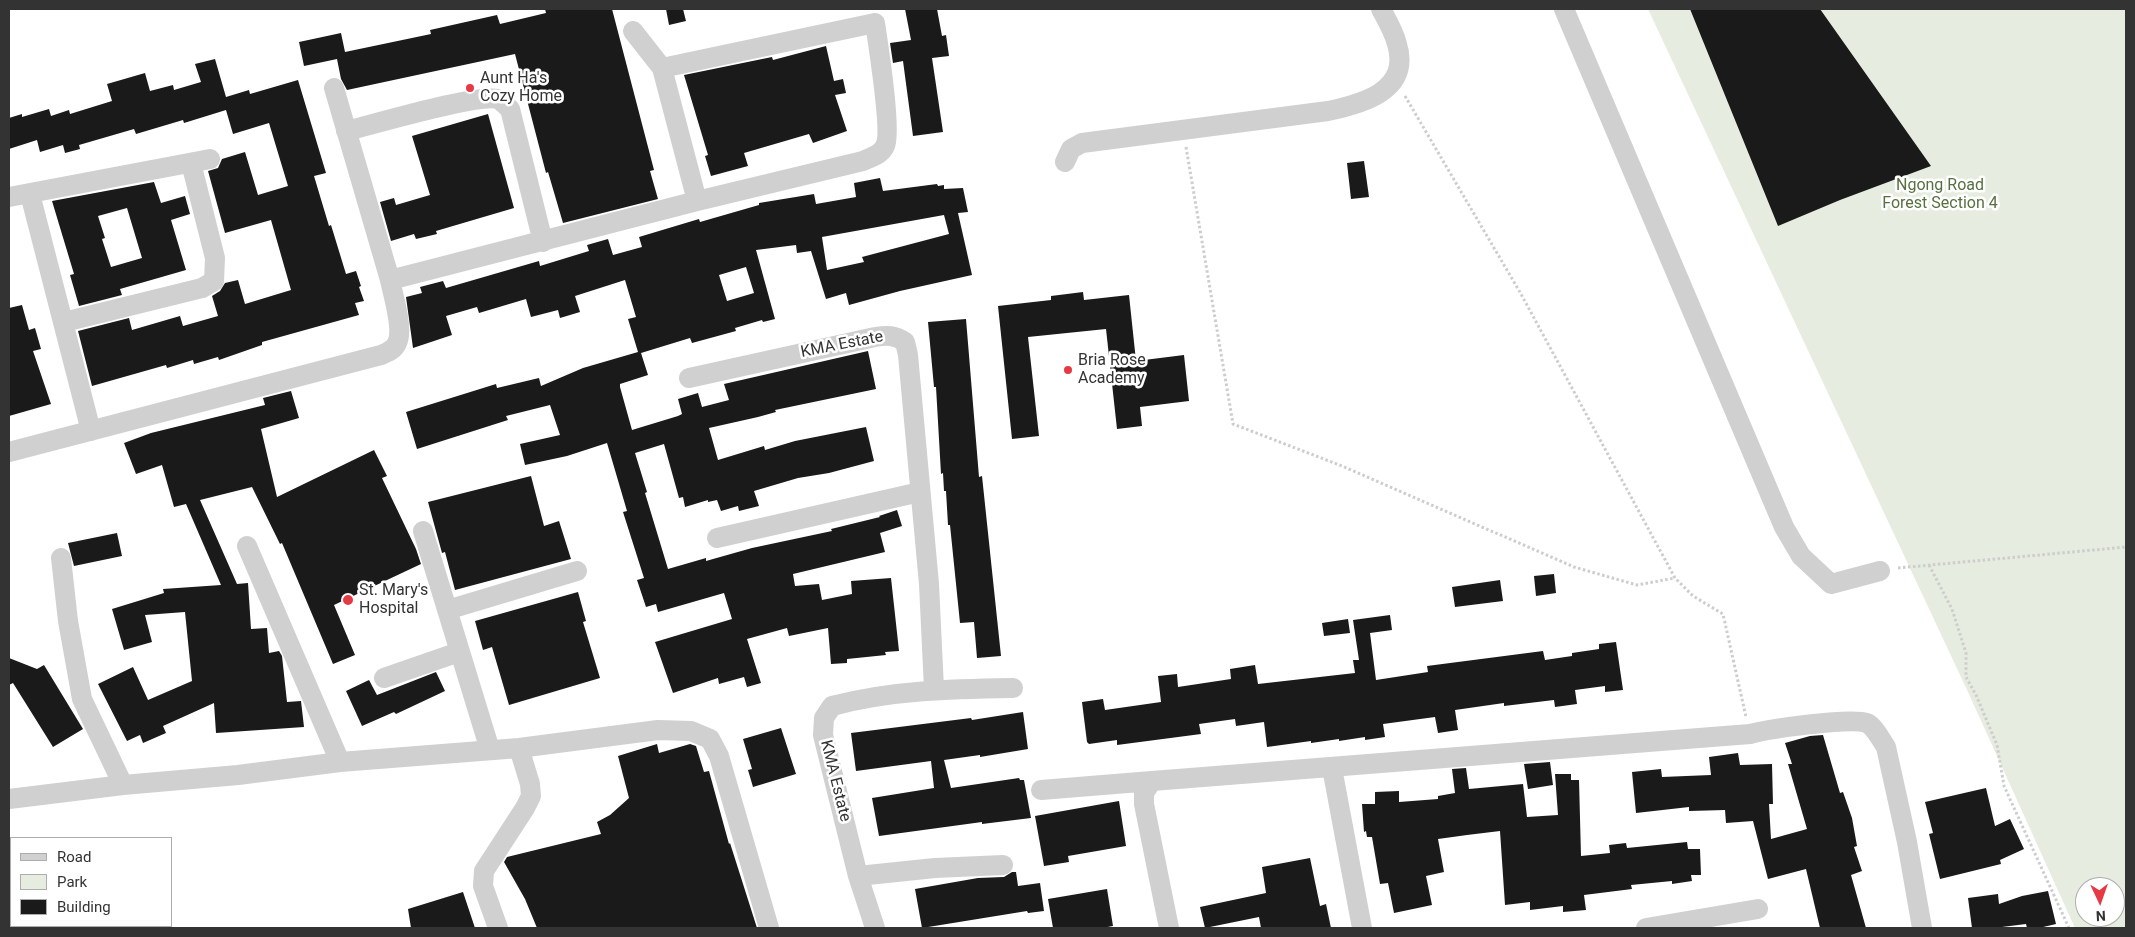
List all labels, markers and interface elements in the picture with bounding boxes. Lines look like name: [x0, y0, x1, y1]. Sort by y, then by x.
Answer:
place label: Aunt Ha's Cozy Home: [480, 69, 562, 107]
marker: Aunt Ha's Cozy Home: [464, 82, 476, 94]
park label: Ngong Road Forest Section 4: [1882, 176, 1998, 214]
street label: KMA Estate: [799, 328, 885, 362]
place label: Bria Rose Academy: [1078, 351, 1146, 389]
marker: Bria Rose Academy: [1062, 364, 1074, 376]
place label: St. Mary's Hospital: [359, 581, 428, 619]
marker: St. Mary's Hospital: [341, 593, 355, 607]
street label: KMA Estate: [816, 738, 854, 824]
legend: [10, 837, 172, 927]
text: Road: [57, 848, 91, 866]
text: Park: [57, 873, 87, 891]
north arrow: [2075, 877, 2125, 927]
text: Building: [57, 898, 111, 916]
text: N: [2095, 908, 2106, 924]

